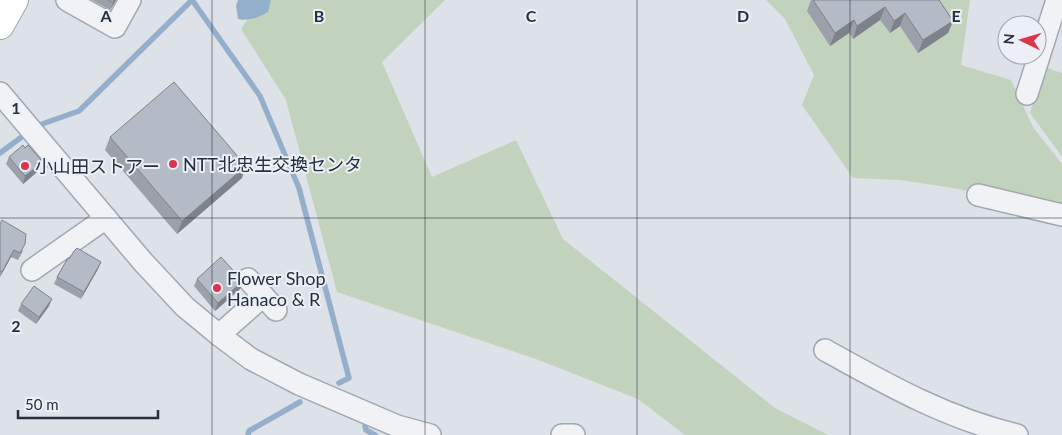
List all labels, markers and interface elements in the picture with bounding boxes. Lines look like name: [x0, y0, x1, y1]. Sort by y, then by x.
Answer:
text: A: [99, 6, 112, 25]
text: B: [314, 6, 324, 25]
text: C: [526, 6, 537, 25]
text: D: [737, 6, 749, 25]
text: E: [951, 6, 961, 25]
north arrow: [997, 15, 1047, 65]
text: N: [1000, 33, 1017, 45]
text: 1: [11, 98, 21, 117]
place label: NTT北忠生交換センタ: [183, 153, 362, 175]
place label: 小山田ストアー: [35, 155, 160, 177]
marker: NTT北忠生交換センタ: [167, 158, 179, 170]
marker: 小山田ストアー: [19, 160, 31, 172]
place label: Flower Shop Hanaco & R: [227, 267, 326, 310]
marker: Flower Shop Hanaco & R: [211, 282, 223, 294]
text: 2: [11, 316, 21, 335]
scale bar: [18, 388, 158, 420]
text: 50 m: [25, 395, 59, 413]

